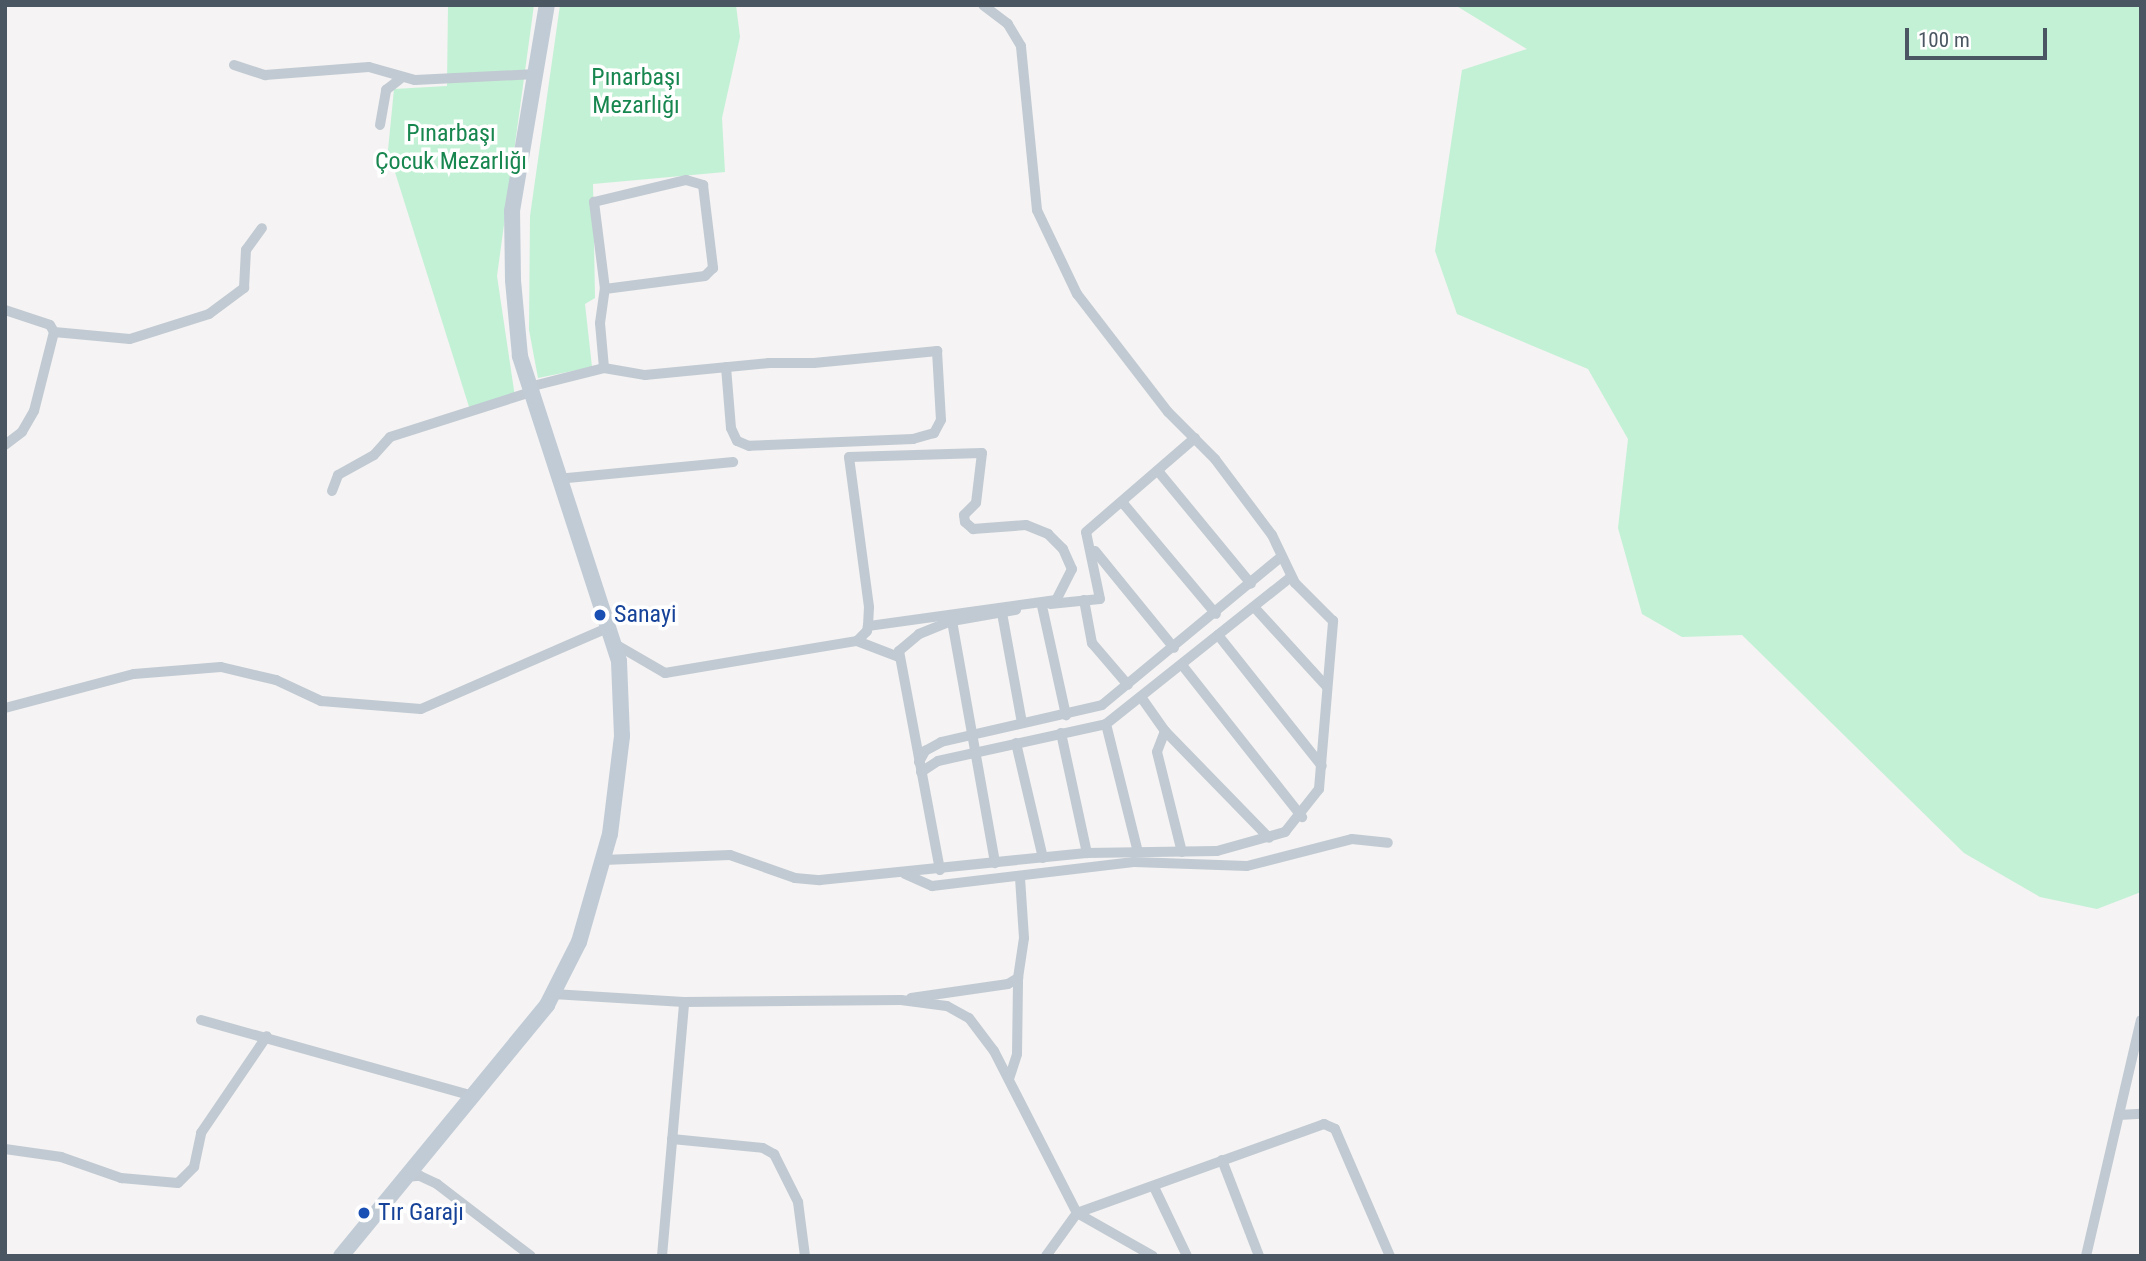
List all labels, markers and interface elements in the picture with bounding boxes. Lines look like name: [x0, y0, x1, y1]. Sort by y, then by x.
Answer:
scale bar: [1908, 14, 2050, 58]
text: 100 m: [1918, 28, 1970, 52]
park label: Pınarbaşı Mezarlığı: [591, 64, 681, 120]
park label: Pınarbaşı Çocuk Mezarlığı: [375, 120, 527, 176]
place label: Sanayi: [614, 601, 676, 629]
marker: Sanayi: [592, 607, 608, 623]
place label: Tır Garajı: [378, 1199, 464, 1227]
marker: Tır Garajı: [356, 1205, 372, 1221]

